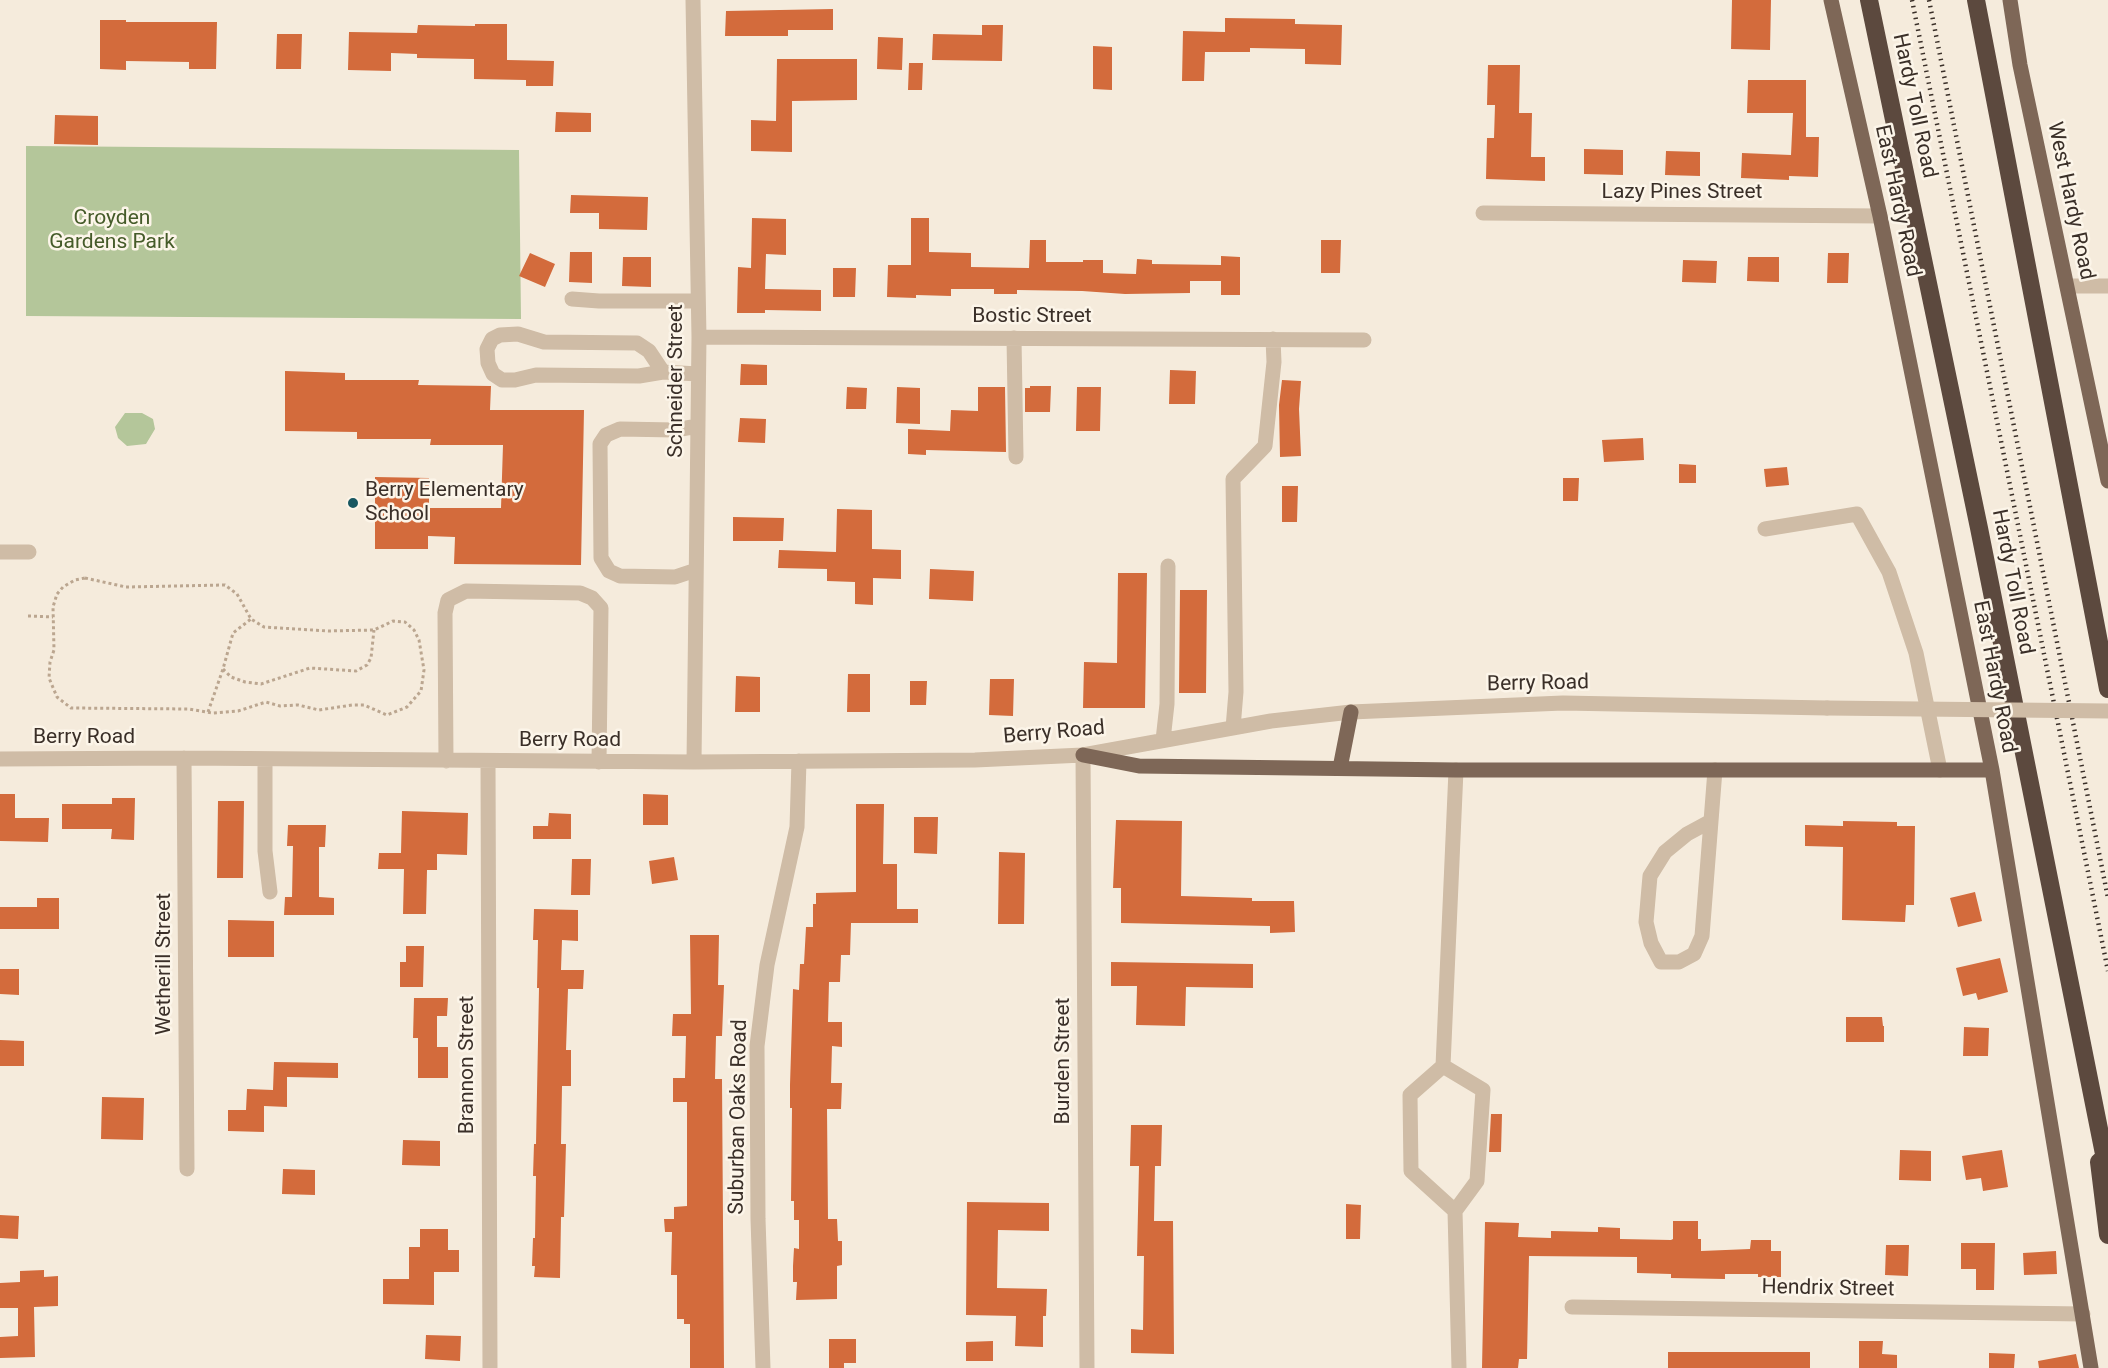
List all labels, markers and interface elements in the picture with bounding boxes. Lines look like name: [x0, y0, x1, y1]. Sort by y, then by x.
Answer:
street label: Hardy Toll Road: [1886, 31, 1942, 181]
street label: West Hardy Road: [2041, 120, 2099, 282]
street label: East Hardy Road: [1869, 123, 1925, 279]
street label: Lazy Pines Street: [1602, 180, 1762, 206]
park label: Croyden Gardens Park: [49, 206, 175, 256]
street label: Schneider Street: [664, 304, 690, 458]
street label: Bostic Street: [972, 304, 1092, 330]
place label: Berry Elementary School: [365, 478, 524, 528]
marker: Berry Elementary School: [346, 496, 360, 510]
street label: Hardy Toll Road: [1986, 507, 2038, 657]
street label: East Hardy Road: [1967, 599, 2021, 755]
street label: Berry Road: [1487, 671, 1589, 697]
street label: Berry Road: [1002, 716, 1106, 750]
street label: Berry Road: [33, 725, 135, 751]
street label: Berry Road: [519, 728, 621, 754]
street label: Wetherill Street: [152, 893, 178, 1035]
street label: Brannon Street: [455, 996, 481, 1134]
street label: Burden Street: [1051, 998, 1077, 1124]
street label: Suburban Oaks Road: [725, 1019, 753, 1215]
street label: Hendrix Street: [1761, 1275, 1895, 1303]

